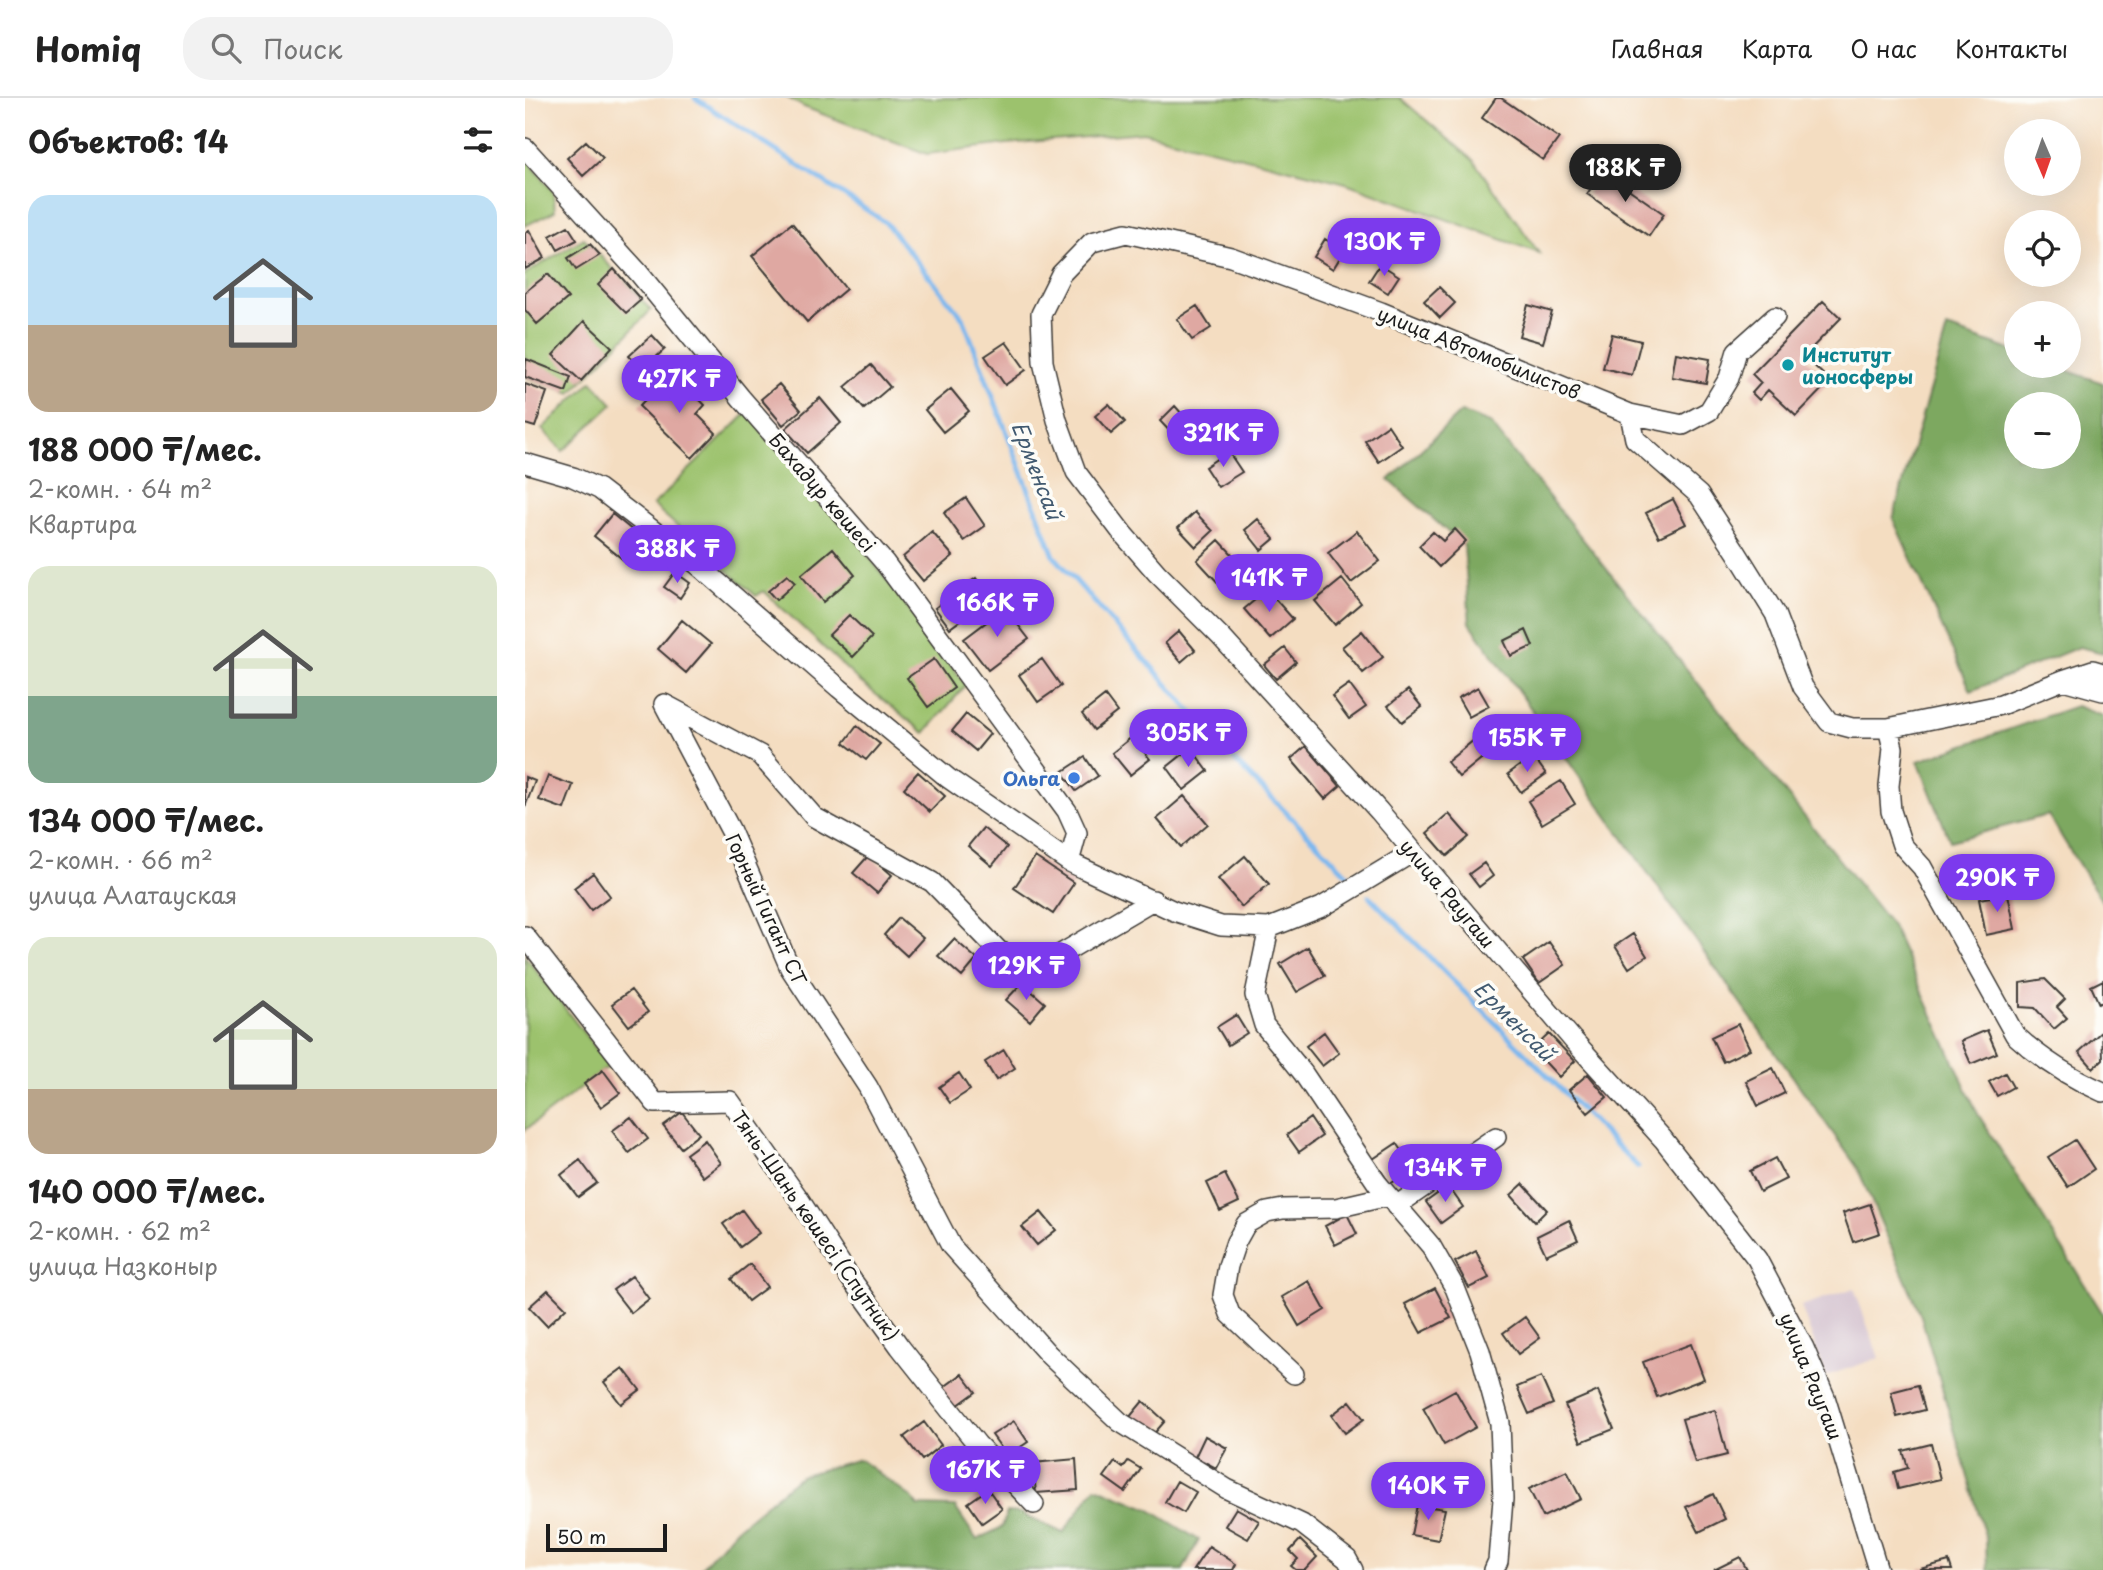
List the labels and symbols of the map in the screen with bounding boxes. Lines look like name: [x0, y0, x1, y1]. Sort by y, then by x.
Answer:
north arrow: [2004, 119, 2081, 196]
pin: 188K ₸: [1568, 144, 1682, 204]
pin: 130K ₸: [1327, 218, 1441, 278]
street label: улица Автомобилистов: [1373, 298, 1585, 406]
place label: Институт ионосферы: [1802, 340, 1913, 390]
pin: 427K ₸: [622, 356, 736, 415]
marker: Институт ионосферы: [1780, 357, 1796, 373]
pin: 321K ₸: [1166, 410, 1280, 469]
water label: Ерменсай: [1005, 416, 1072, 526]
street label: Бахадүр көшесі: [763, 426, 883, 558]
pin: 388K ₸: [620, 526, 734, 585]
pin: 141K ₸: [1212, 554, 1326, 614]
pin: 166K ₸: [940, 580, 1054, 639]
pin: 305K ₸: [1131, 710, 1245, 769]
pin: 155K ₸: [1470, 714, 1584, 774]
place label: Ольга: [1003, 764, 1060, 792]
marker: Ольга: [1066, 770, 1082, 786]
street label: Горный Гигант СТ: [720, 829, 814, 989]
street label: улица Раугаш: [1394, 832, 1502, 954]
pin: 290K ₸: [1940, 854, 2054, 914]
pin: 129K ₸: [969, 942, 1083, 1002]
water label: Ерменсай: [1467, 972, 1564, 1069]
street label: Тянь-Шань көшесі (Спутник): [726, 1104, 906, 1346]
pin: 134K ₸: [1388, 1144, 1502, 1204]
street label: улица Раугаш: [1774, 1308, 1850, 1444]
pin: 167K ₸: [928, 1446, 1042, 1506]
pin: 140K ₸: [1371, 1462, 1485, 1522]
scale bar: [546, 1521, 667, 1553]

